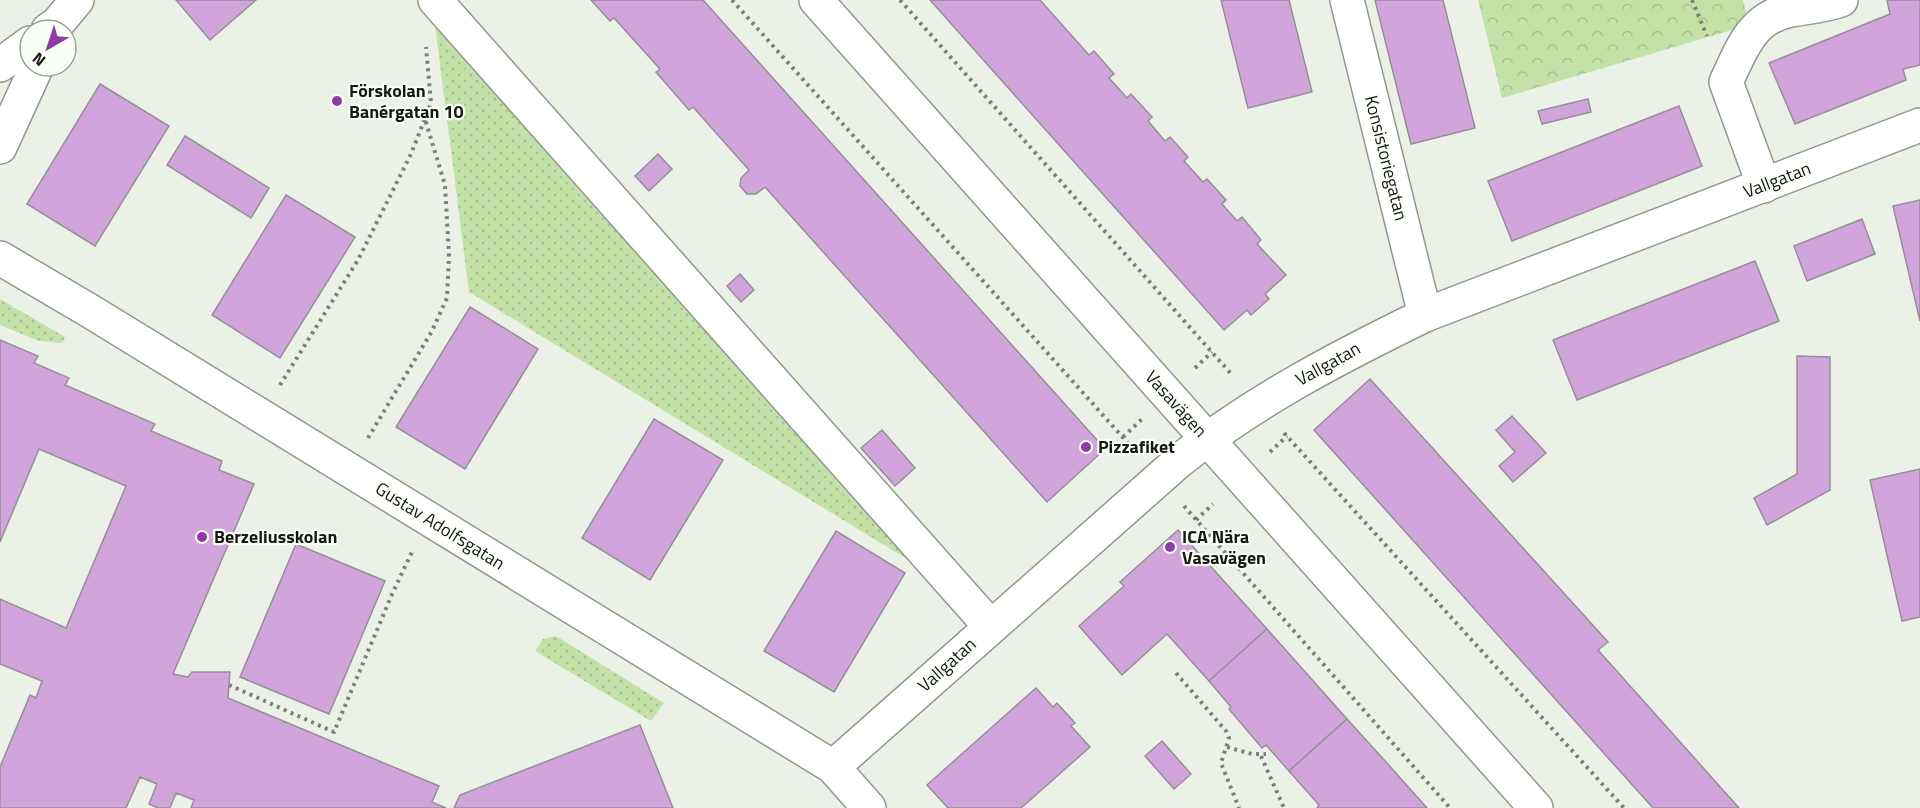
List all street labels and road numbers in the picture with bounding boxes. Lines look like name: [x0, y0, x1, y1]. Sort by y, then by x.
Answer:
street label: Konsistoriegatan: [1358, 92, 1415, 223]
street label: Vallgatan: [1739, 154, 1815, 205]
street label: Vallgatan: [1290, 335, 1365, 392]
street label: Vasavägen: [1139, 364, 1214, 443]
street label: Gustav Adolfsgatan: [370, 475, 510, 576]
street label: Vallgatan: [911, 631, 982, 698]

